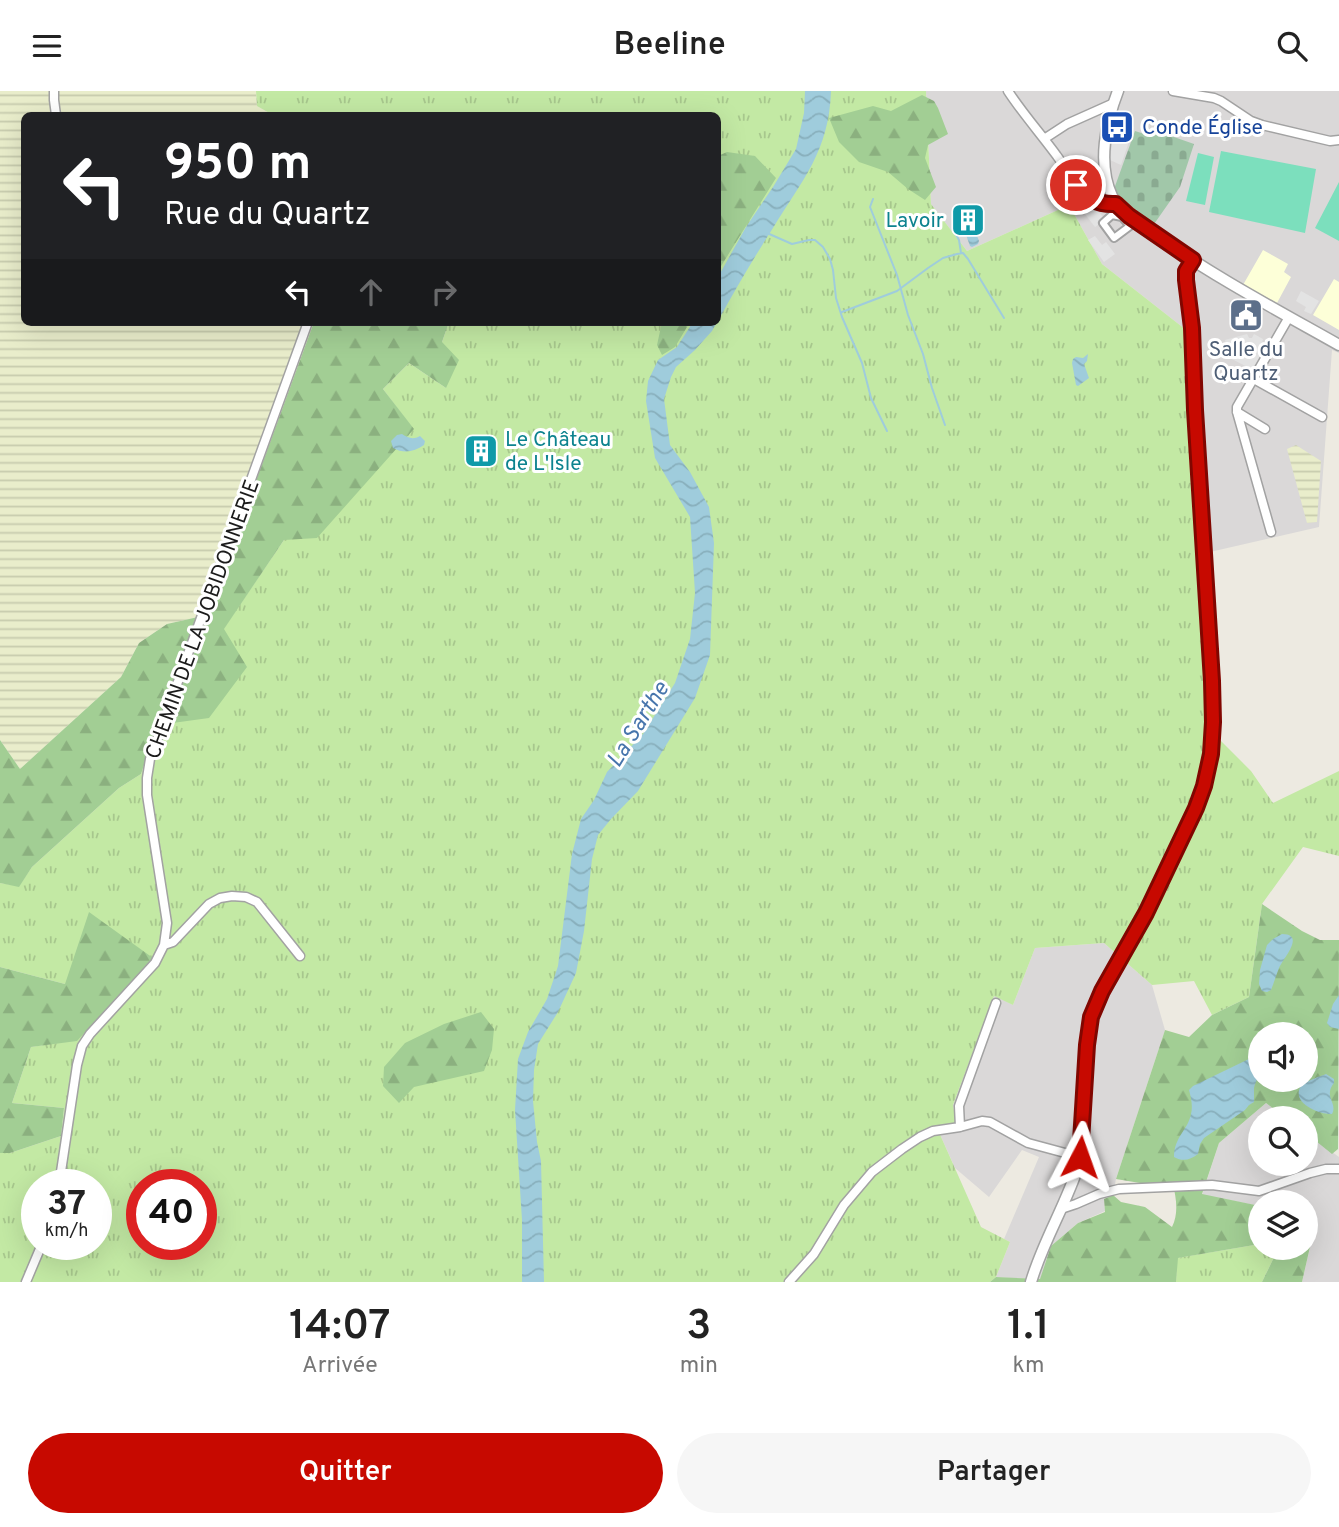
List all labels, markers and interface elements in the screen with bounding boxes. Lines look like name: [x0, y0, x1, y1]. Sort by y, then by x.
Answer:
text: Beeline: [613, 26, 726, 66]
icon: menu: [28, 27, 66, 65]
icon: search: [1273, 27, 1311, 65]
bus stop icon: Conde Église: [1098, 108, 1136, 146]
place label: Conde Église: [1142, 114, 1263, 142]
text: 950 m: [164, 135, 311, 197]
icon: left: [49, 140, 140, 231]
pin: [1046, 155, 1106, 215]
icon: arrive: [1057, 166, 1095, 204]
text: Rue du Quartz: [164, 196, 371, 236]
building icon: Lavoir: [949, 201, 987, 239]
place label: Lavoir: [885, 208, 944, 235]
icon: left: [279, 273, 317, 311]
icon: ahead: [352, 273, 390, 311]
icon: right: [425, 273, 463, 311]
public building icon: Salle du Quartz: [1227, 296, 1265, 334]
place label: Salle du Quartz: [1209, 337, 1283, 388]
place label: Le Château de L'Isle: [505, 427, 611, 478]
building icon: Le Château de L'Isle: [462, 432, 500, 470]
street label: CHEMIN DE LA JOBIDONNERIE: [140, 476, 267, 763]
water label: La Sarthe: [601, 676, 677, 774]
map controls: [1248, 1022, 1318, 1260]
button: sound: [1248, 1022, 1318, 1092]
button: search: [1248, 1106, 1318, 1176]
position arrow: [1043, 1120, 1117, 1194]
speed limit sign: 40: [126, 1169, 217, 1260]
text: 37: [47, 1183, 86, 1227]
button: layers: [1248, 1190, 1318, 1260]
text: km/h: [45, 1220, 88, 1243]
text: 14:07: [289, 1301, 391, 1354]
text: 3: [686, 1301, 711, 1354]
text: 1.1: [1007, 1301, 1050, 1354]
text: Arrivée: [302, 1352, 378, 1381]
text: min: [680, 1352, 718, 1381]
text: km: [1013, 1352, 1044, 1381]
button: Quitter: [28, 1433, 663, 1513]
button: Partager: [677, 1433, 1311, 1513]

